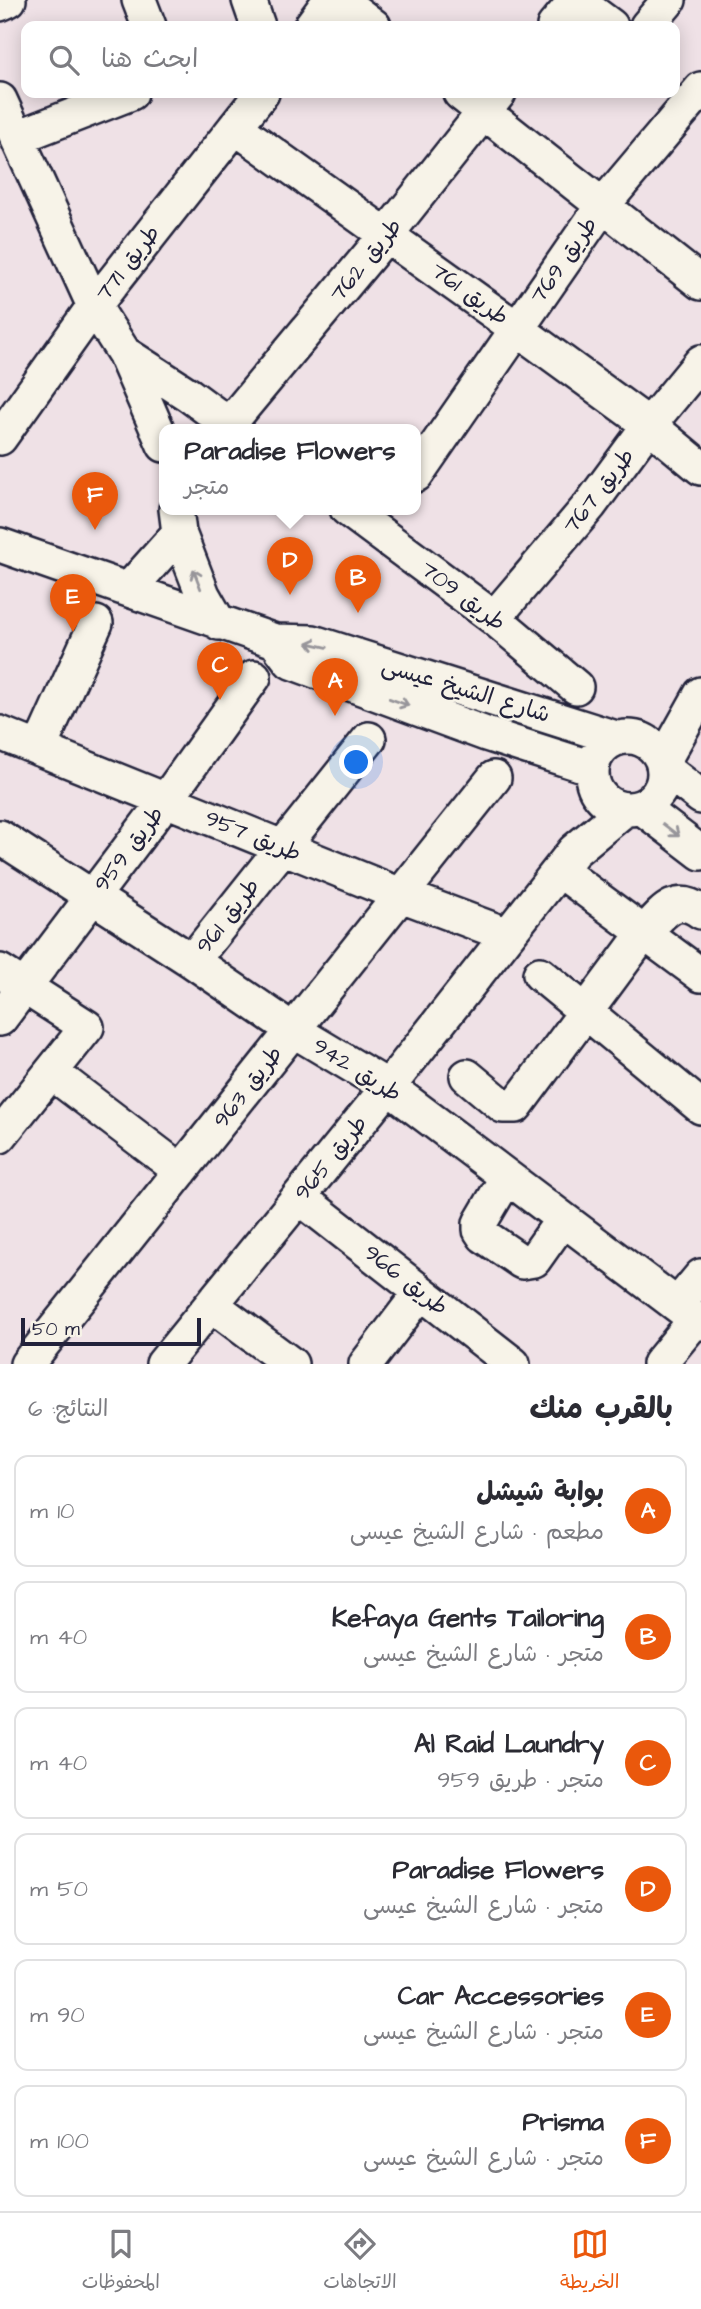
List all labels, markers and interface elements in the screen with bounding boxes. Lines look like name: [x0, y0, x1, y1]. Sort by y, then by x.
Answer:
search box: [21, 21, 680, 98]
icon: search: [45, 41, 83, 79]
text: ابحث هنا: [101, 41, 198, 77]
street label: طريق 769: [522, 210, 606, 310]
street label: طريق 762: [322, 211, 410, 309]
street label: طريق 771: [88, 218, 168, 308]
street label: طريق 761: [425, 255, 515, 333]
popup: [159, 424, 421, 515]
text: Paradise Flowers: [184, 433, 396, 469]
street label: طريق 767: [556, 442, 642, 540]
text: متجر: [184, 471, 229, 503]
pin: F: [72, 472, 118, 530]
pin: D: [267, 537, 313, 595]
street label: طريق 709: [414, 553, 512, 639]
pin: B: [335, 555, 381, 613]
one-way arrow: [190, 568, 203, 590]
pin: E: [50, 574, 96, 632]
one-way arrow: [306, 637, 329, 651]
pin: C: [197, 642, 243, 700]
street label: شارع الشيخ عيسى: [378, 649, 554, 731]
pin: A: [312, 658, 358, 716]
one-way arrow: [388, 696, 410, 709]
your location: [339, 745, 373, 779]
street label: طريق 959: [86, 799, 172, 899]
street label: طريق 957: [200, 802, 306, 870]
one-way arrow: [662, 823, 680, 838]
street label: طريق 961: [188, 871, 268, 961]
street label: طريق 942: [306, 1030, 408, 1110]
street label: طريق 963: [206, 1039, 290, 1135]
street label: طريق 965: [287, 1109, 375, 1207]
street label: طريق 966: [357, 1237, 455, 1323]
scale bar: [21, 1315, 201, 1347]
text: 50 m: [32, 1316, 80, 1343]
text: بالقرب منك: [529, 1388, 673, 1430]
text: النتائج: 6: [28, 1393, 109, 1425]
text: بوابة شيشل: [476, 1474, 604, 1510]
text: 10 m: [30, 1495, 75, 1527]
text: A: [641, 1495, 655, 1527]
text: مطعم · شارع الشيخ عيسى: [350, 1516, 604, 1548]
text: Kefaya Gents Tailoring: [332, 1600, 604, 1636]
text: 40 m: [30, 1621, 87, 1653]
text: B: [640, 1621, 656, 1653]
text: متجر · شارع الشيخ عيسى: [363, 1638, 604, 1670]
text: Al Raid Laundry: [414, 1726, 604, 1762]
text: 40 m: [30, 1747, 87, 1779]
text: C: [640, 1747, 656, 1779]
text: متجر · طريق 959: [437, 1764, 604, 1796]
text: Paradise Flowers: [393, 1852, 604, 1888]
text: 50 m: [30, 1873, 88, 1905]
text: D: [641, 1873, 655, 1905]
text: متجر · شارع الشيخ عيسى: [363, 1890, 604, 1922]
text: Car Accessories: [398, 1978, 604, 2014]
text: 90 m: [30, 1999, 85, 2031]
text: E: [641, 1999, 655, 2031]
text: متجر · شارع الشيخ عيسى: [363, 2016, 604, 2048]
text: Prisma: [523, 2104, 604, 2140]
text: 100 m: [30, 2125, 89, 2157]
text: F: [640, 2125, 656, 2157]
text: متجر · شارع الشيخ عيسى: [363, 2142, 604, 2174]
tab: المحفوظات: [82, 2225, 160, 2298]
tab: الاتجاهات: [323, 2225, 397, 2298]
tab: الخريطة: [560, 2225, 619, 2298]

